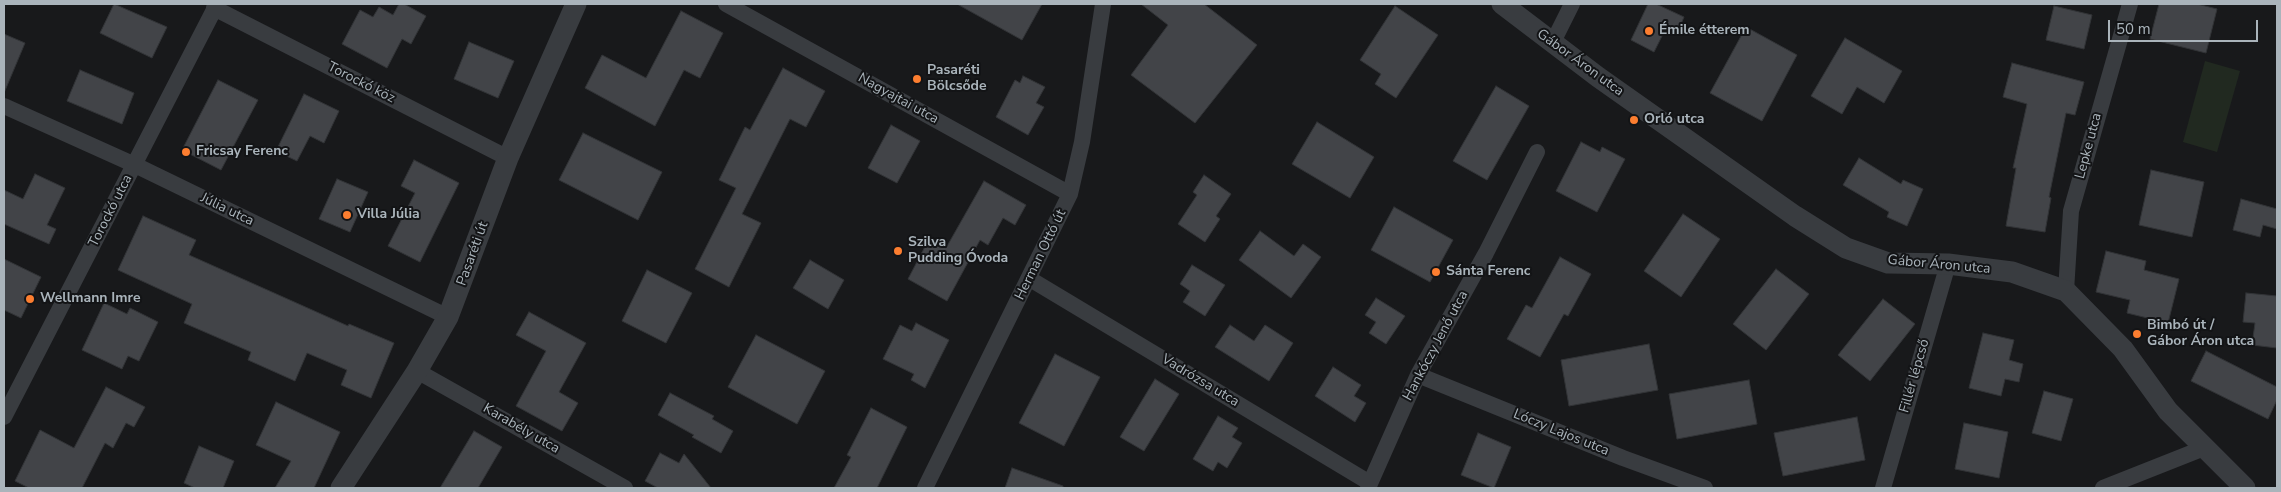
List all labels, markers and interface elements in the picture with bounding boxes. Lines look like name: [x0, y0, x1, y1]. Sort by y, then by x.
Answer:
scale bar: [2111, 10, 2261, 42]
text: 50 m: [2116, 19, 2151, 39]
place label: Émile étterem: [1659, 23, 1750, 39]
marker: Émile étterem: [1643, 25, 1655, 37]
street label: Gábor Áron utca: [1533, 26, 1627, 100]
street label: Torockó köz: [324, 59, 398, 107]
place label: Pasaréti Bölcsőde: [927, 63, 987, 95]
street label: Nagyajtai utca: [855, 70, 941, 128]
marker: Pasaréti Bölcsőde: [911, 73, 923, 85]
street label: Lepke utca: [2072, 111, 2106, 181]
place label: Orló utca: [1644, 112, 1704, 128]
marker: Orló utca: [1628, 114, 1640, 126]
place label: Fricsay Ferenc: [196, 144, 288, 160]
marker: Fricsay Ferenc: [180, 146, 192, 158]
street label: Torockó utca: [86, 172, 136, 250]
street label: Júlia utca: [198, 190, 256, 230]
place label: Villa Júlia: [357, 207, 420, 223]
street label: Herman Ottó út: [1012, 207, 1070, 303]
marker: Villa Júlia: [341, 209, 353, 221]
street label: Pasaréti út: [454, 220, 492, 288]
place label: Szilva Pudding Óvoda: [908, 235, 1008, 268]
marker: Szilva Pudding Óvoda: [892, 245, 904, 257]
street label: Gábor Áron utca: [1887, 252, 1991, 278]
place label: Sánta Ferenc: [1446, 264, 1530, 280]
marker: Sánta Ferenc: [1430, 266, 1442, 278]
street label: Hankóczy Jenő utca: [1400, 288, 1472, 404]
place label: Wellmann Imre: [40, 291, 140, 307]
marker: Wellmann Imre: [24, 293, 36, 305]
place label: Bimbó út / Gábor Áron utca: [2147, 318, 2254, 351]
marker: Bimbó út / Gábor Áron utca: [2131, 328, 2143, 340]
street label: Fillér lépcső: [1896, 337, 1934, 415]
street label: Vadrózsa utca: [1158, 351, 1242, 411]
street label: Karabély utca: [480, 400, 562, 458]
street label: Lóczy Lajos utca: [1511, 406, 1611, 460]

